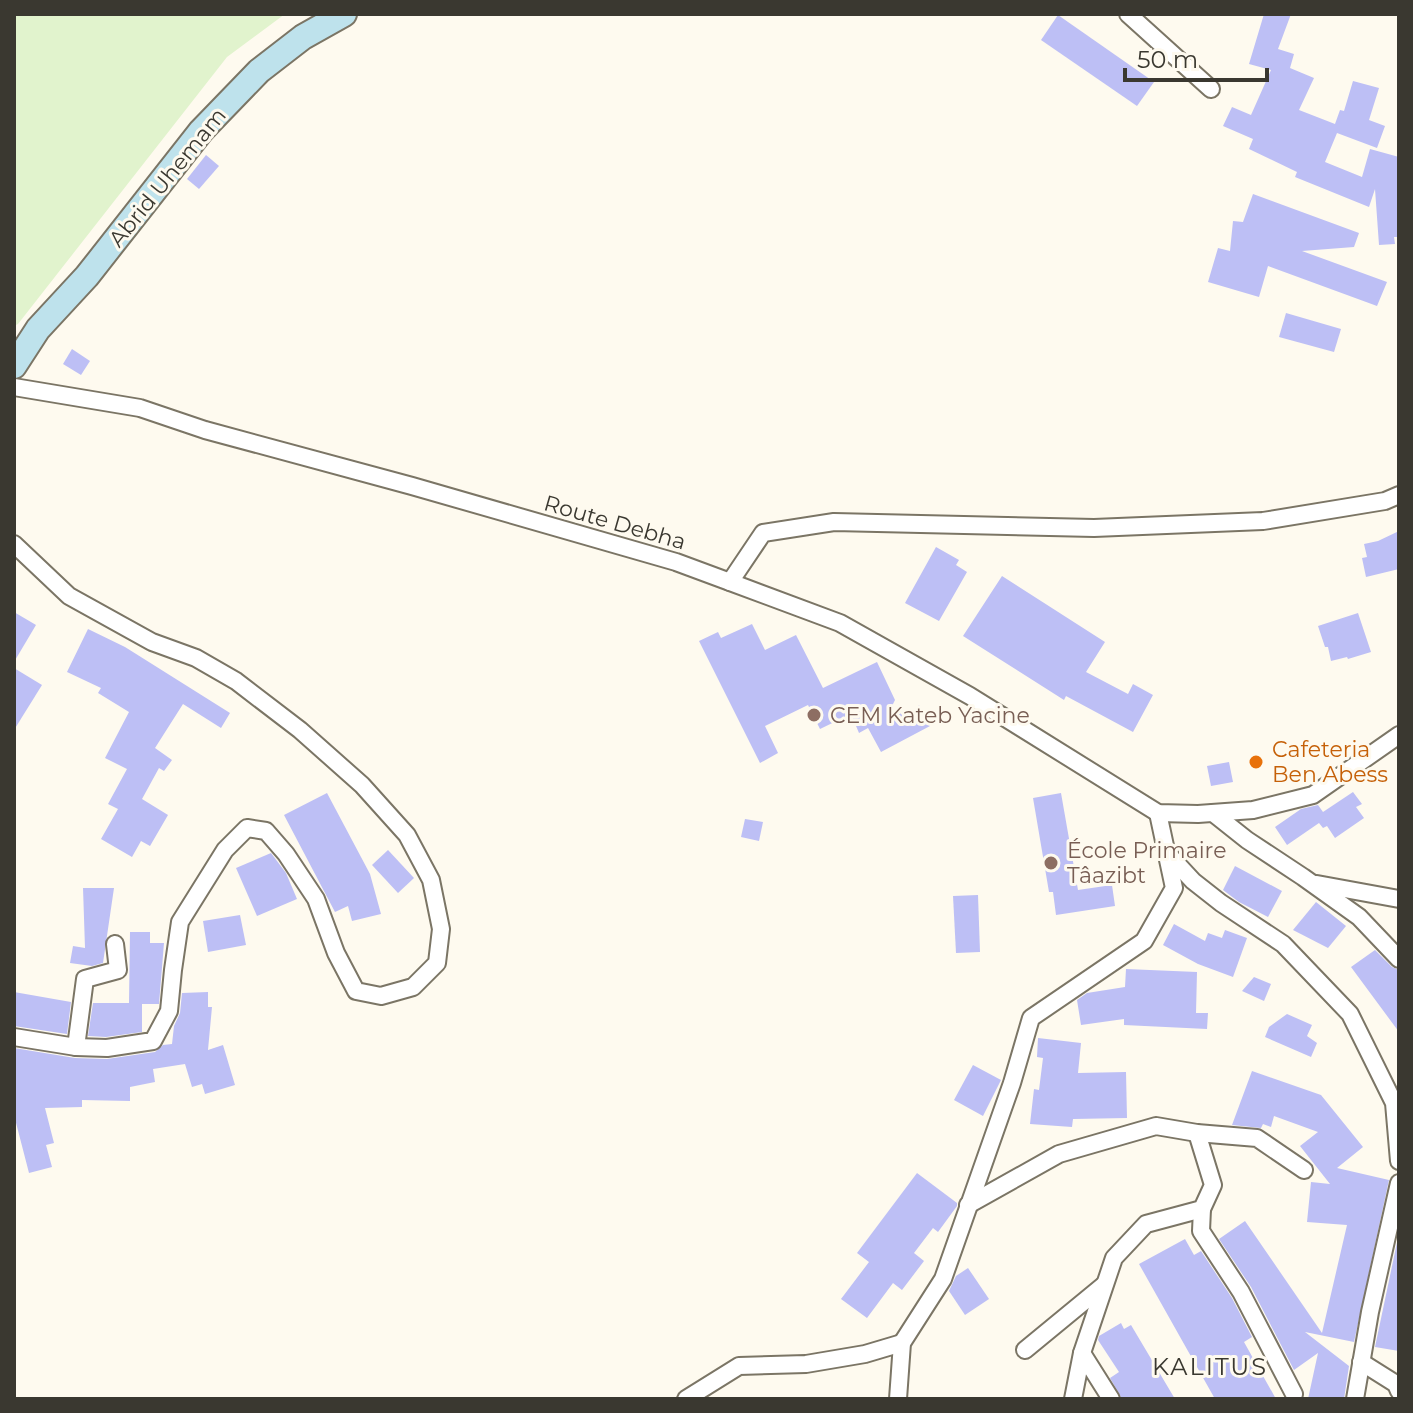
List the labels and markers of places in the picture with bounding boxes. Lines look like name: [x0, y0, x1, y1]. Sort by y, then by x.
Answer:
place label: CEM Kateb Yacine: [830, 702, 1030, 729]
marker: CEM Kateb Yacine: [805, 706, 823, 724]
place label: Cafeteria Ben Abess: [1272, 736, 1388, 788]
marker: Cafeteria Ben Abess: [1247, 753, 1265, 771]
place label: École Primaire Tâazibt: [1067, 837, 1226, 889]
marker: École Primaire Tâazibt: [1042, 854, 1060, 872]

